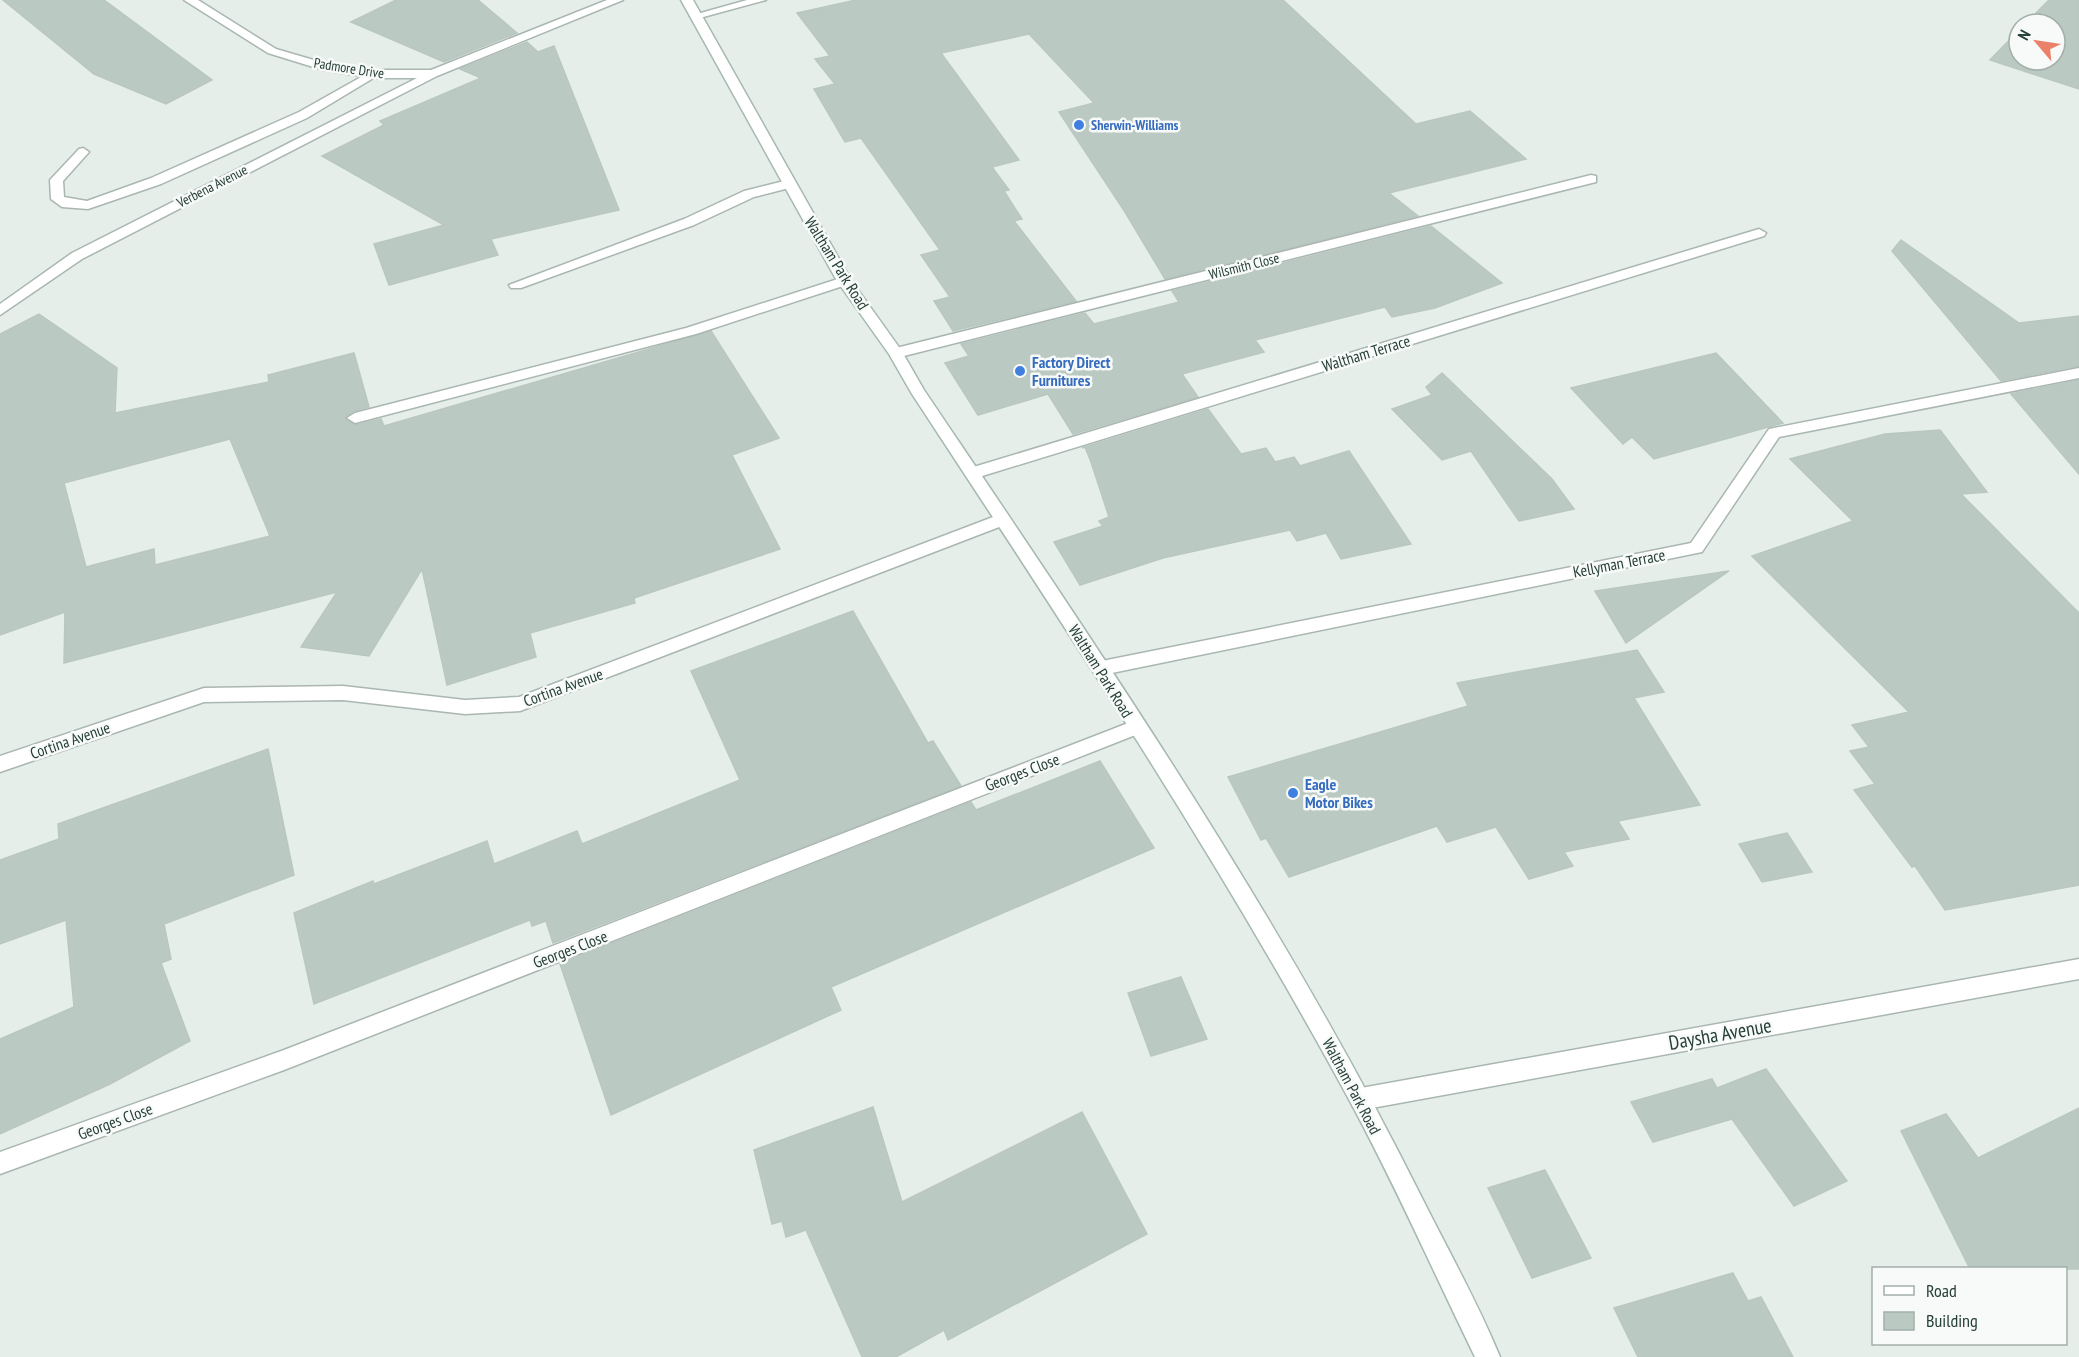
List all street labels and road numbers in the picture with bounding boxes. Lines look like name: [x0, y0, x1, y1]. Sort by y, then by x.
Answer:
street label: Padmore Drive: [313, 54, 386, 82]
street label: Verbena Avenue: [173, 160, 251, 212]
street label: Waltham Park Road: [800, 213, 874, 313]
street label: Wilsmith Close: [1207, 249, 1281, 283]
street label: Waltham Terrace: [1320, 330, 1412, 376]
street label: Kellyman Terrace: [1571, 544, 1667, 582]
street label: Waltham Park Road: [1064, 621, 1138, 721]
street label: Cortina Avenue: [520, 663, 606, 711]
street label: Cortina Avenue: [27, 717, 113, 763]
street label: Georges Close: [982, 749, 1062, 795]
street label: Georges Close: [530, 926, 610, 972]
street label: Daysha Avenue: [1667, 1012, 1773, 1056]
street label: Waltham Park Road: [1318, 1034, 1386, 1138]
street label: Georges Close: [75, 1098, 155, 1144]

